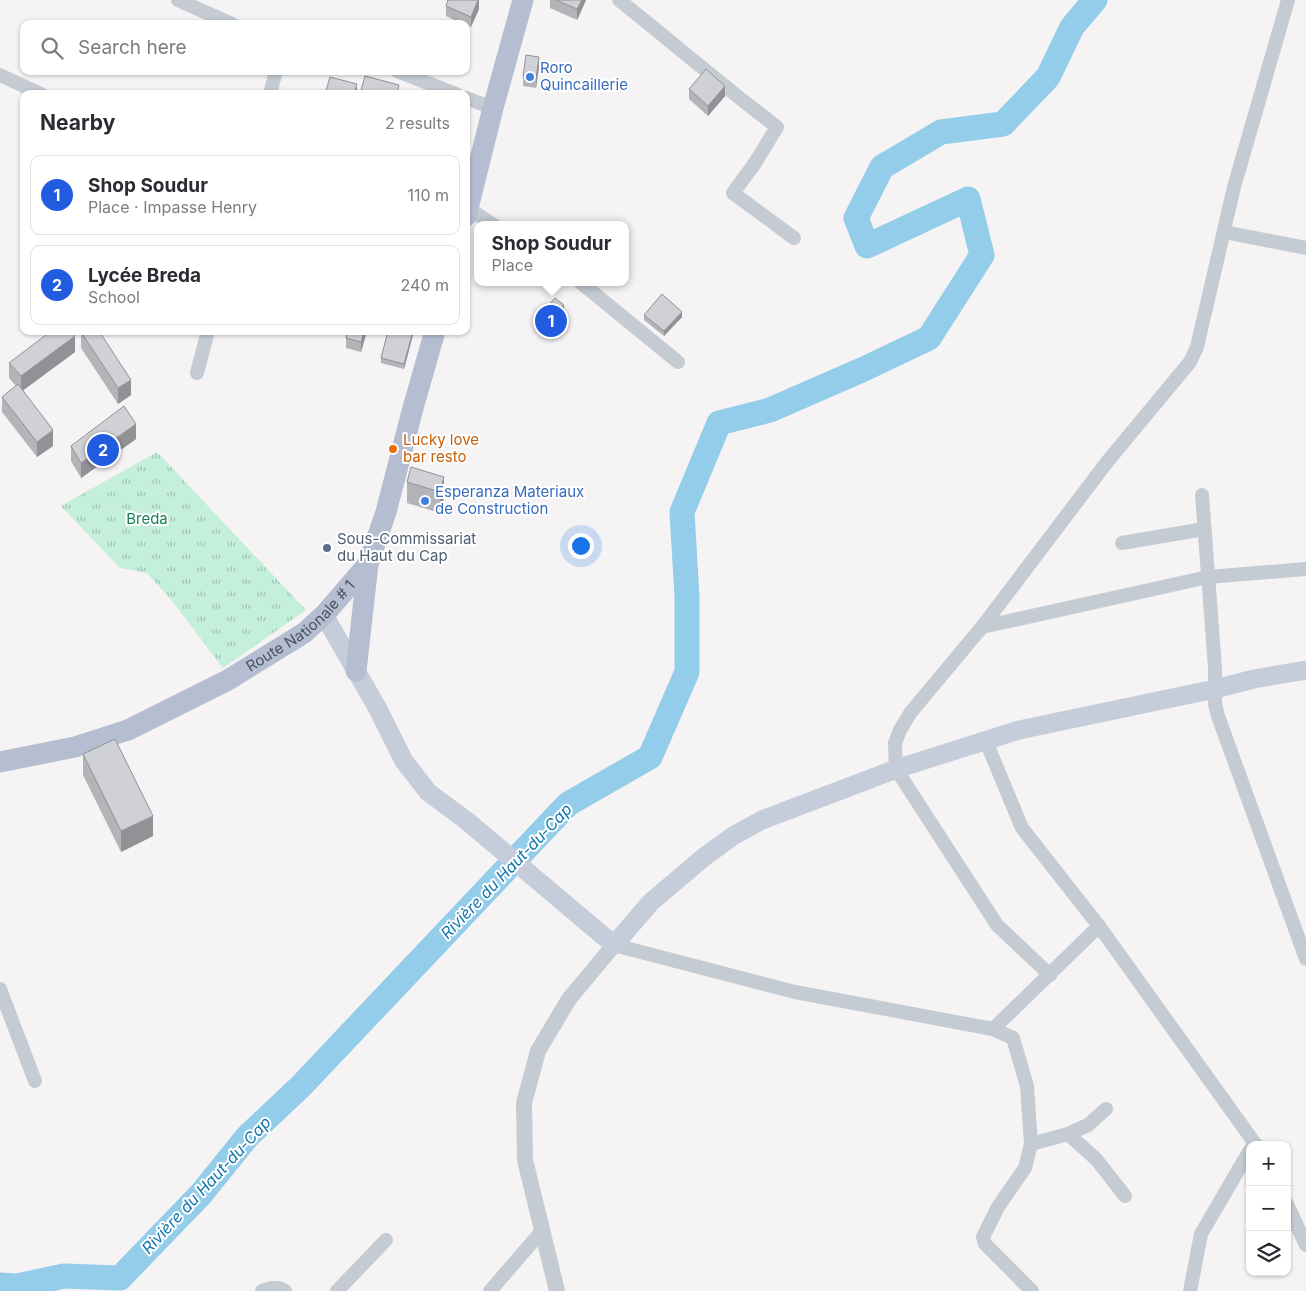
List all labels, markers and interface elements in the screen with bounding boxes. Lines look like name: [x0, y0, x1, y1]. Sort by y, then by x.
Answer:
search box: [20, 20, 470, 75]
icon: search: [38, 34, 66, 62]
text: Search here: [78, 36, 187, 59]
place label: Roro Quincaillerie: [540, 58, 628, 94]
marker: Roro Quincaillerie: [524, 71, 536, 83]
text: Nearby: [40, 110, 115, 135]
text: 2 results: [385, 113, 450, 133]
text: Shop Soudur: [88, 174, 208, 197]
text: 1: [54, 185, 60, 205]
text: 110 m: [407, 185, 449, 205]
text: Place · Impasse Henry: [88, 197, 257, 217]
popup: [474, 221, 629, 286]
text: Shop Soudur: [492, 232, 611, 255]
text: Place: [492, 255, 533, 275]
text: Lycée Breda: [88, 264, 201, 287]
text: 2: [52, 275, 62, 295]
text: 240 m: [401, 275, 449, 295]
text: School: [88, 287, 140, 307]
pin: 1: [535, 302, 567, 340]
place label: Lucky love bar resto: [403, 430, 479, 466]
pin: 2: [87, 431, 119, 469]
marker: Lucky love bar resto: [387, 443, 399, 455]
place label: Esperanza Materiaux de Construction: [435, 482, 584, 518]
marker: Esperanza Materiaux de Construction: [419, 495, 431, 507]
park label: Breda: [126, 509, 168, 528]
place label: Sous-Commissariat du Haut du Cap: [337, 529, 476, 565]
your location: [568, 533, 594, 559]
marker: Sous-Commissariat du Haut du Cap: [321, 542, 333, 554]
street label: Route Nationale # 1: [242, 576, 359, 676]
water label: Rivière du Haut-du-Cap: [436, 799, 576, 943]
water label: Rivière du Haut-du-Cap: [137, 1112, 275, 1258]
map controls: [1246, 1141, 1291, 1276]
button: +: [1246, 1141, 1291, 1186]
button: −: [1246, 1186, 1291, 1231]
button: layers: [1246, 1231, 1291, 1276]

